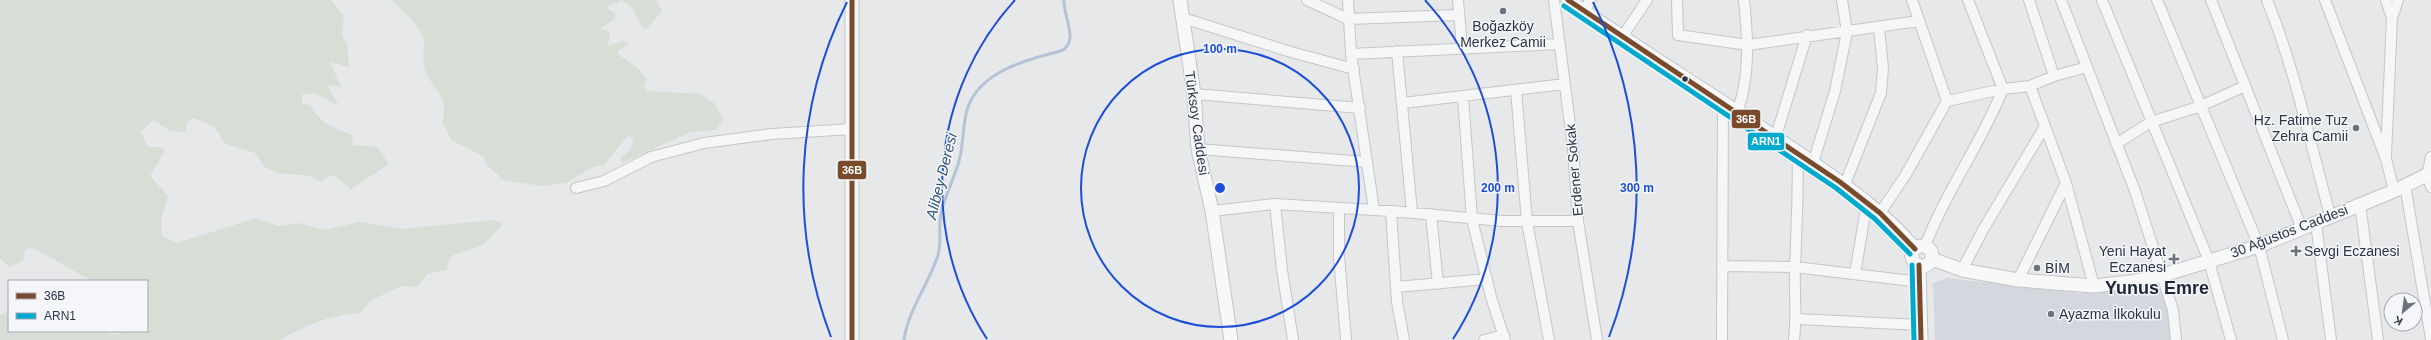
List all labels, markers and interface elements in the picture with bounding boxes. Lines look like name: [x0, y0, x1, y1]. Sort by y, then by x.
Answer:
marker: Boğazköy Merkez Camii: [1498, 6, 1508, 16]
place label: Boğazköy Merkez Camii: [1460, 18, 1546, 50]
text: 100 m: [1203, 42, 1237, 56]
street label: Türksoy Caddesi: [1182, 70, 1212, 176]
unlabelled marker: [1680, 74, 1690, 84]
line badge: 36B: [1731, 109, 1761, 129]
place label: Hz. Fatime Tuz Zehra Camii: [2254, 112, 2348, 144]
text: 36B: [1736, 113, 1756, 125]
street label: Erdener Sokak: [1562, 122, 1586, 217]
marker: Hz. Fatime Tuz Zehra Camii: [2351, 123, 2361, 133]
water label: Alibey Deresi: [922, 130, 960, 222]
line badge: ARN1: [1747, 132, 1785, 151]
text: ARN1: [1751, 135, 1781, 147]
line badge: 36B: [837, 160, 867, 180]
text: 36B: [842, 164, 862, 176]
centre of rings: [1213, 181, 1227, 195]
text: 200 m: [1481, 181, 1515, 195]
text: 300 m: [1620, 181, 1654, 195]
street label: 30 Ağustos Caddesi: [2228, 201, 2350, 261]
place label: Yeni Hayat Eczanesi: [2099, 243, 2166, 275]
place label: Sevgi Eczanesi: [2304, 243, 2400, 259]
marker: Sevgi Eczanesi: [2291, 246, 2301, 256]
marker: Yeni Hayat Eczanesi: [2169, 254, 2179, 264]
place label: BİM: [2045, 259, 2070, 276]
marker: BİM: [2032, 263, 2042, 273]
district label: Yunus Emre: [2105, 278, 2209, 298]
legend: [8, 280, 148, 332]
text: 36B: [44, 289, 65, 303]
north arrow: [2383, 292, 2423, 332]
place label: Ayazma İlkokulu: [2059, 305, 2161, 322]
text: ARN1: [44, 309, 76, 323]
marker: Ayazma İlkokulu: [2046, 309, 2056, 319]
text: K: [2392, 314, 2405, 328]

